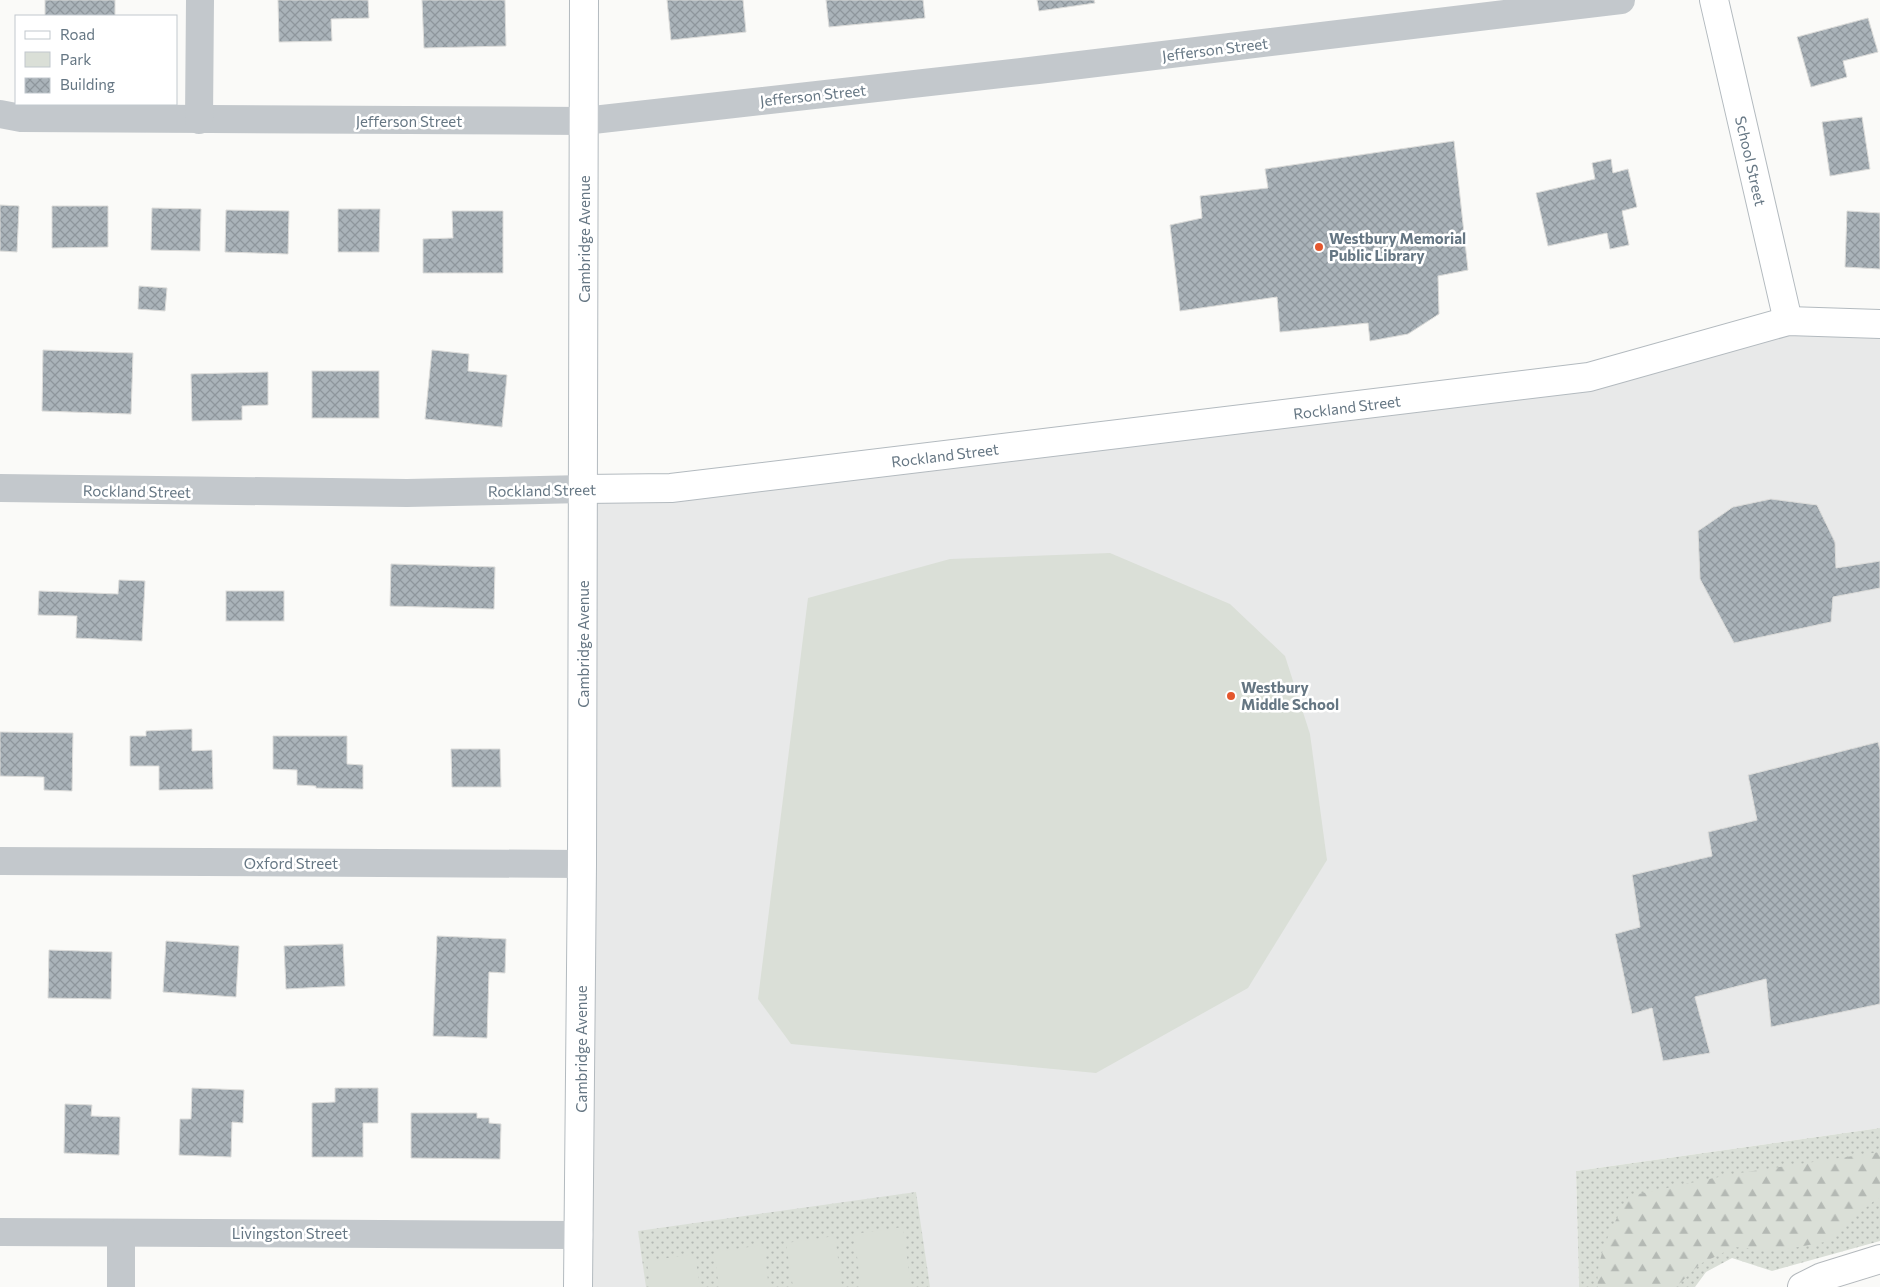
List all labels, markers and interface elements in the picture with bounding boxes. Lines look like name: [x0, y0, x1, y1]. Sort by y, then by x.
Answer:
legend: [15, 15, 178, 105]
text: Road: [60, 25, 95, 43]
street label: Jefferson Street: [1161, 34, 1269, 64]
text: Park: [60, 50, 91, 68]
text: Building: [60, 75, 115, 93]
street label: Jefferson Street: [759, 80, 867, 110]
street label: Jefferson Street: [356, 112, 462, 130]
street label: School Street: [1732, 114, 1770, 208]
street label: Cambridge Avenue: [575, 175, 593, 303]
place label: Westbury Memorial Public Library: [1329, 229, 1466, 264]
marker: Westbury Memorial Public Library: [1313, 241, 1325, 253]
street label: Rockland Street: [1292, 391, 1402, 423]
street label: Rockland Street: [890, 439, 1000, 471]
street label: Rockland Street: [488, 480, 596, 500]
street label: Rockland Street: [83, 481, 191, 501]
street label: Cambridge Avenue: [574, 580, 592, 708]
place label: Westbury Middle School: [1241, 678, 1339, 713]
marker: Westbury Middle School: [1225, 690, 1237, 702]
street label: Oxford Street: [244, 854, 338, 872]
street label: Cambridge Avenue: [572, 985, 590, 1113]
street label: Livingston Street: [232, 1224, 348, 1242]

